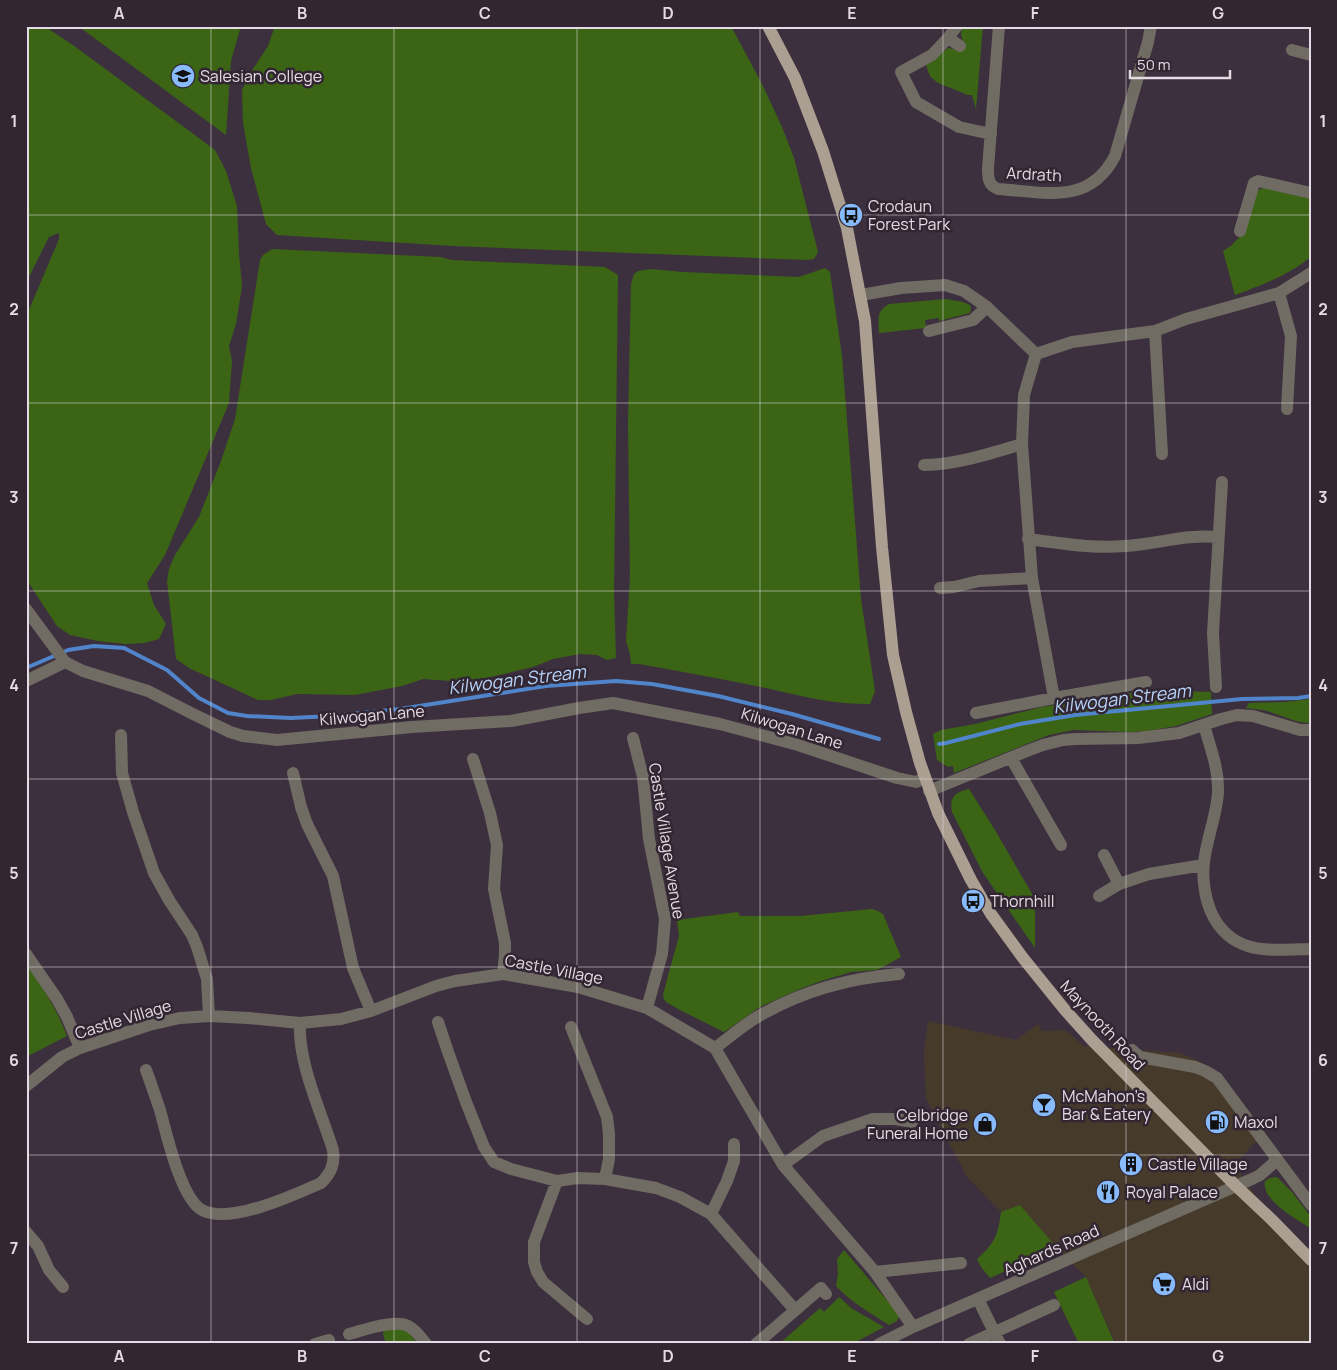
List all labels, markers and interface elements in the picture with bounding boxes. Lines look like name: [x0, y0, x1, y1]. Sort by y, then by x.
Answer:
text: A: [114, 2, 125, 24]
text: B: [297, 2, 307, 24]
text: C: [479, 2, 491, 24]
text: D: [662, 2, 674, 24]
text: E: [847, 2, 857, 24]
text: F: [1031, 2, 1040, 24]
text: G: [1212, 2, 1224, 24]
scale bar: [1130, 48, 1230, 80]
text: 50 m: [1137, 54, 1171, 75]
school or university icon: Salesian College: [170, 63, 196, 89]
place label: Salesian College: [200, 65, 322, 87]
text: 1: [10, 110, 18, 132]
text: 1: [1319, 110, 1327, 132]
street label: Ardrath: [1006, 162, 1062, 186]
place label: Crodaun Forest Park: [868, 195, 951, 235]
bus stop icon: Crodaun Forest Park: [838, 202, 864, 228]
text: 2: [9, 298, 19, 320]
text: 2: [1318, 298, 1328, 320]
text: 3: [9, 486, 19, 508]
text: 3: [1318, 486, 1328, 508]
water label: Kilwogan Stream: [447, 658, 589, 699]
text: 4: [9, 674, 19, 696]
text: 4: [1318, 674, 1328, 696]
water label: Kilwogan Stream: [1052, 677, 1194, 718]
street label: Kilwogan Lane: [319, 699, 425, 731]
street label: Kilwogan Lane: [738, 702, 846, 754]
street label: Castle Village Avenue: [644, 761, 690, 921]
text: 5: [9, 862, 19, 884]
text: 5: [1318, 862, 1328, 884]
bus stop icon: Thornhill: [960, 888, 986, 914]
place label: Thornhill: [990, 890, 1055, 912]
street label: Castle Village: [503, 949, 605, 989]
street label: Maynooth Road: [1055, 975, 1151, 1075]
street label: Castle Village: [72, 994, 174, 1044]
text: 6: [9, 1049, 19, 1071]
text: 6: [1318, 1049, 1328, 1071]
place label: McMahon’s Bar & Eatery: [1062, 1085, 1151, 1125]
bar icon: McMahon’s Bar & Eatery: [1031, 1092, 1057, 1118]
place label: Celbridge Funeral Home: [867, 1104, 968, 1144]
fuel station icon: Maxol: [1204, 1109, 1230, 1135]
shop icon: Celbridge Funeral Home: [972, 1111, 998, 1137]
place label: Maxol: [1234, 1111, 1278, 1133]
building icon: Castle Village: [1118, 1151, 1144, 1177]
place label: Castle Village: [1148, 1153, 1248, 1175]
restaurant icon: Royal Palace: [1095, 1179, 1121, 1205]
place label: Royal Palace: [1126, 1181, 1218, 1203]
street label: Aghards Road: [1000, 1219, 1102, 1281]
text: 7: [10, 1237, 18, 1259]
text: 7: [1319, 1237, 1327, 1259]
supermarket icon: Aldi: [1151, 1271, 1177, 1297]
place label: Aldi: [1182, 1273, 1209, 1295]
text: A: [114, 1345, 125, 1367]
text: B: [297, 1345, 307, 1367]
text: C: [479, 1345, 491, 1367]
text: D: [662, 1345, 674, 1367]
text: E: [847, 1345, 857, 1367]
text: F: [1031, 1345, 1040, 1367]
text: G: [1212, 1345, 1224, 1367]

